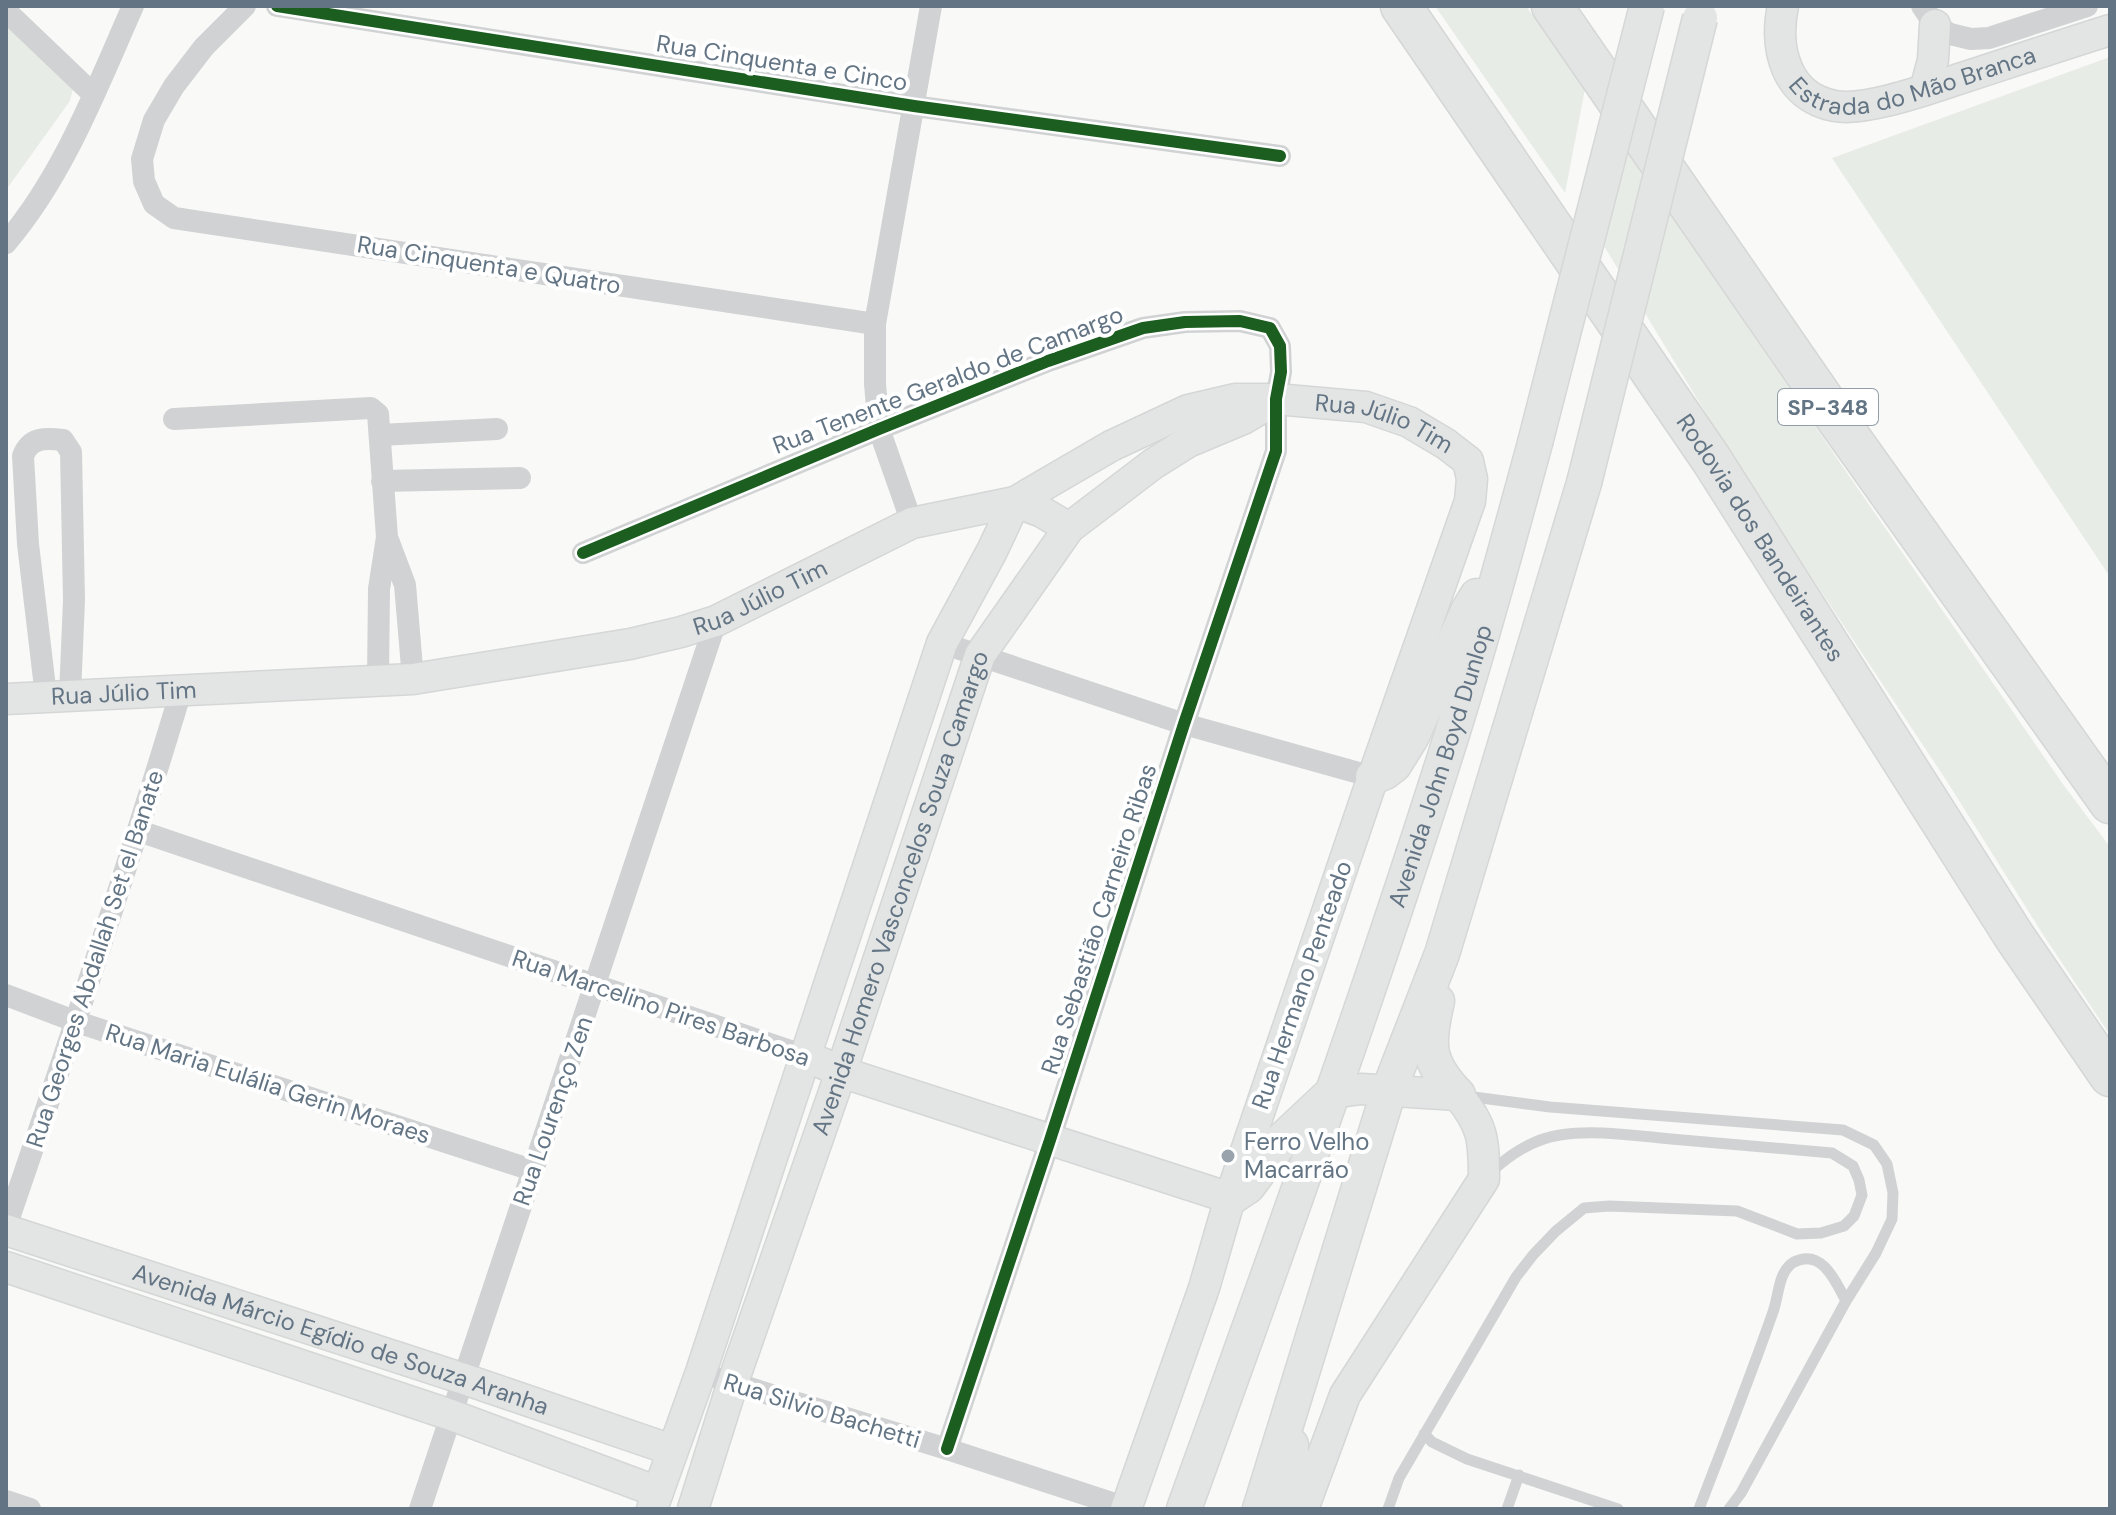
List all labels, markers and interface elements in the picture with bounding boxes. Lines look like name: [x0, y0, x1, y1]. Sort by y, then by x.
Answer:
street label: Rua Cinquenta e Cinco: [654, 27, 910, 98]
street label: Estrada do Mão Branca: [1782, 39, 2040, 122]
street label: Rua Cinquenta e Quatro: [355, 228, 623, 301]
street label: Rua Tenente Geraldo de Camargo: [768, 298, 1127, 461]
street label: Rua Júlio Tim: [1314, 387, 1459, 460]
road number: SP-348: [1778, 389, 1878, 425]
street label: Rodovia dos Bandeirantes: [1670, 408, 1852, 667]
street label: Rua Júlio Tim: [689, 552, 832, 642]
street label: Avenida John Boyd Dunlop: [1381, 621, 1499, 911]
street label: Avenida Homero Vasconcelos Souza Camargo: [804, 647, 995, 1139]
street label: Rua Júlio Tim: [50, 674, 197, 712]
street label: Rua Sebastião Carneiro Ribas: [1034, 760, 1163, 1078]
street label: Rua Georges Abdallah Set el Banate: [19, 766, 170, 1152]
street label: Rua Hermano Penteado: [1244, 856, 1359, 1113]
street label: Rua Marcelino Pires Barbosa: [508, 942, 814, 1073]
street label: Rua Lourenço Zen: [506, 1012, 599, 1210]
street label: Rua Maria Eulália Gerin Moraes: [102, 1016, 434, 1151]
place label: Ferro Velho Macarrão: [1244, 1126, 1369, 1185]
marker: Ferro Velho Macarrão: [1219, 1147, 1237, 1165]
street label: Avenida Márcio Egídio de Souza Aranha: [129, 1256, 553, 1422]
street label: Rua Silvio Bachetti: [720, 1366, 924, 1455]

